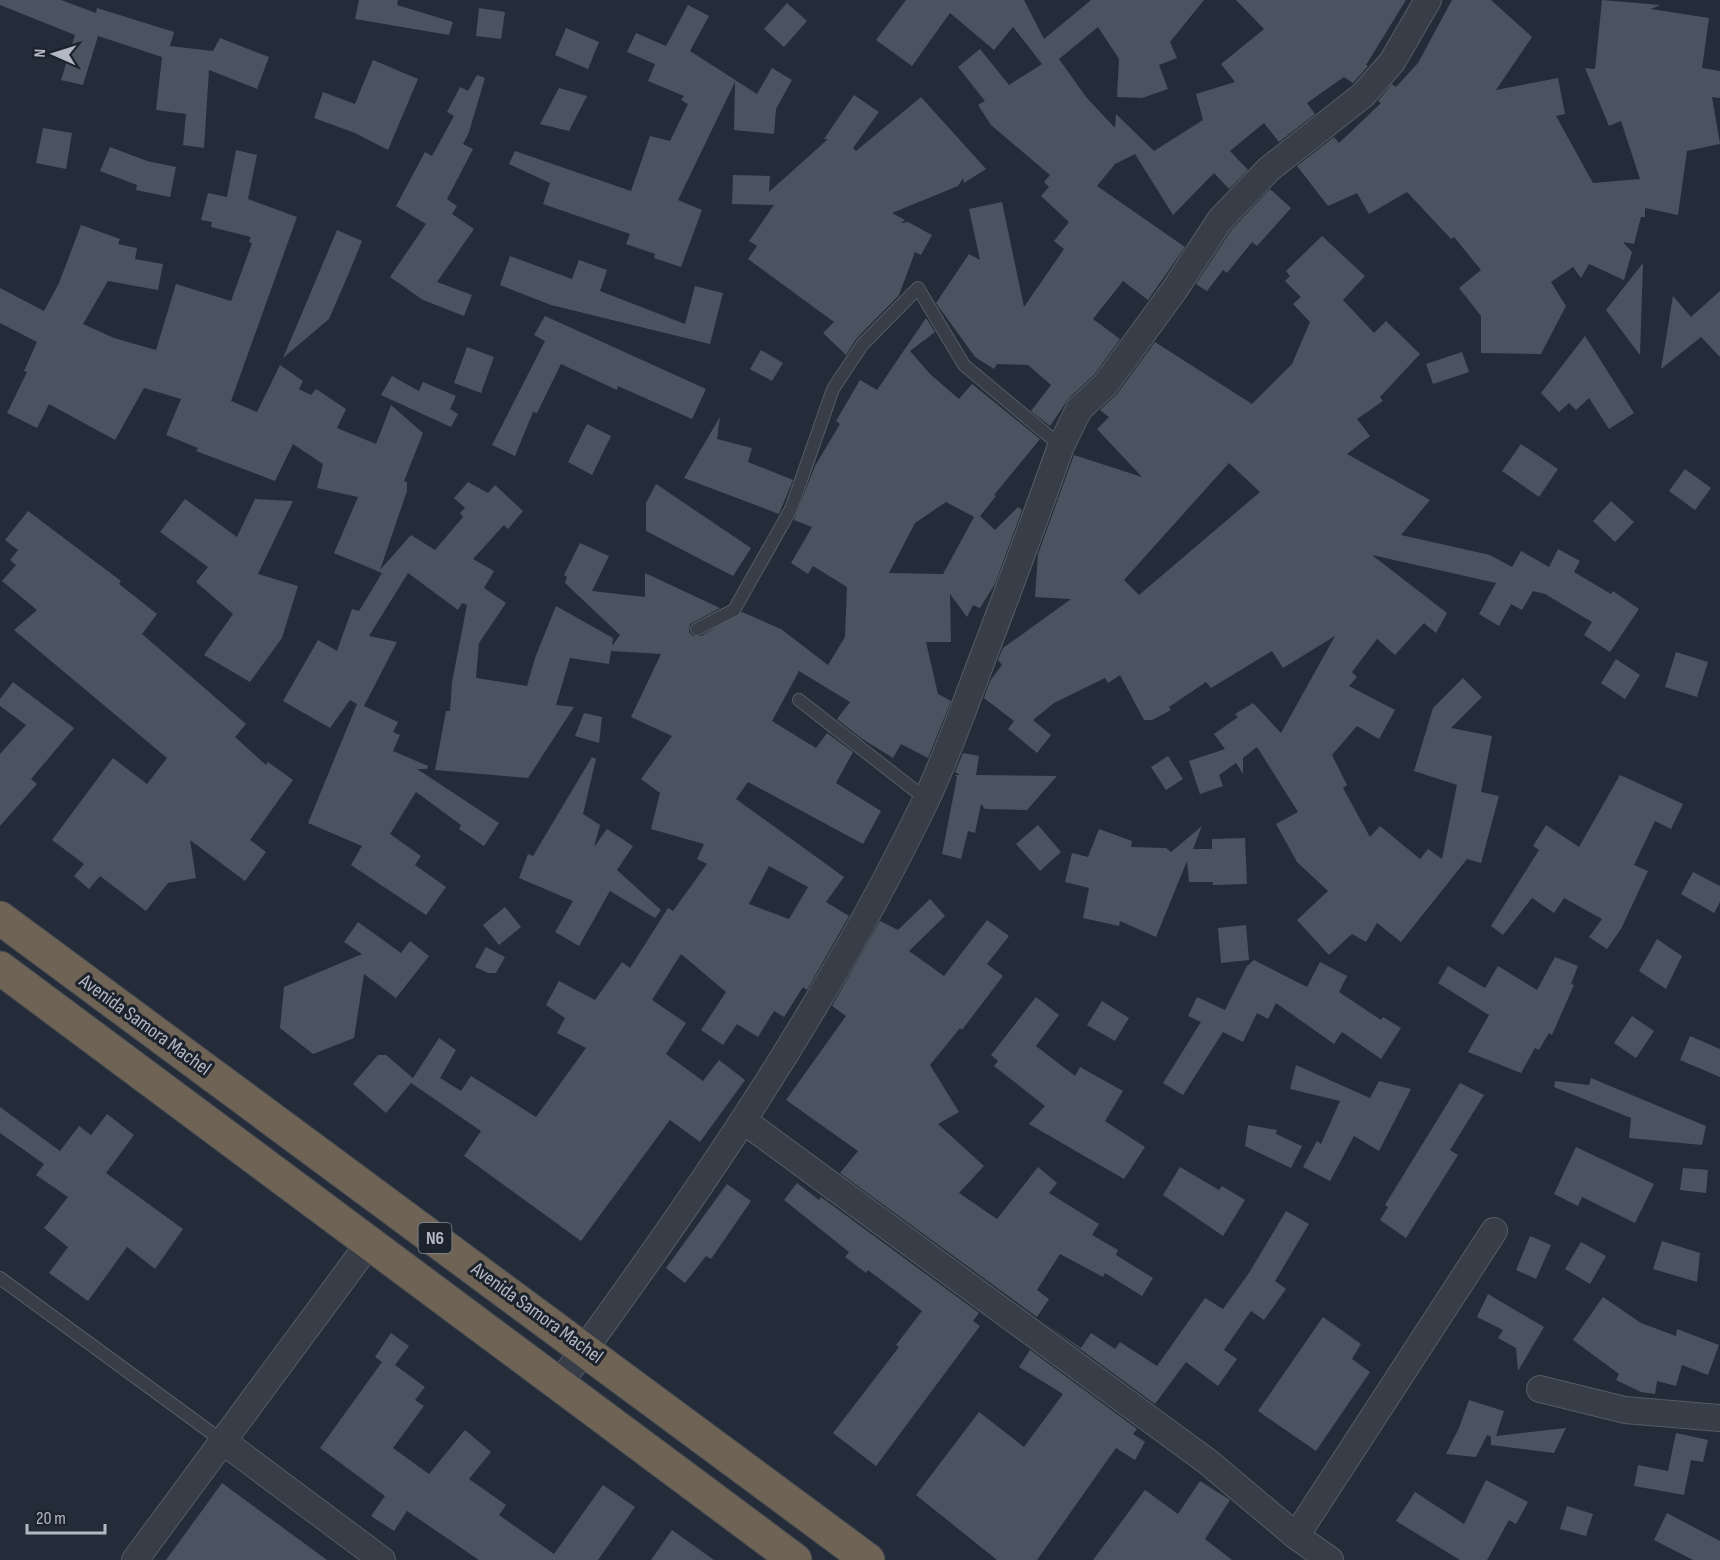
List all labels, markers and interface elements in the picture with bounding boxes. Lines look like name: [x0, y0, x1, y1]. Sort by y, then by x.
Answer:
north arrow: [24, 24, 84, 84]
text: N: [31, 49, 50, 58]
street label: Avenida Samora Machel: [74, 969, 216, 1081]
road number: N6: [418, 1223, 452, 1253]
street label: Avenida Samora Machel: [466, 1257, 608, 1369]
scale bar: [27, 1497, 105, 1535]
text: 20 m: [36, 1508, 66, 1529]

